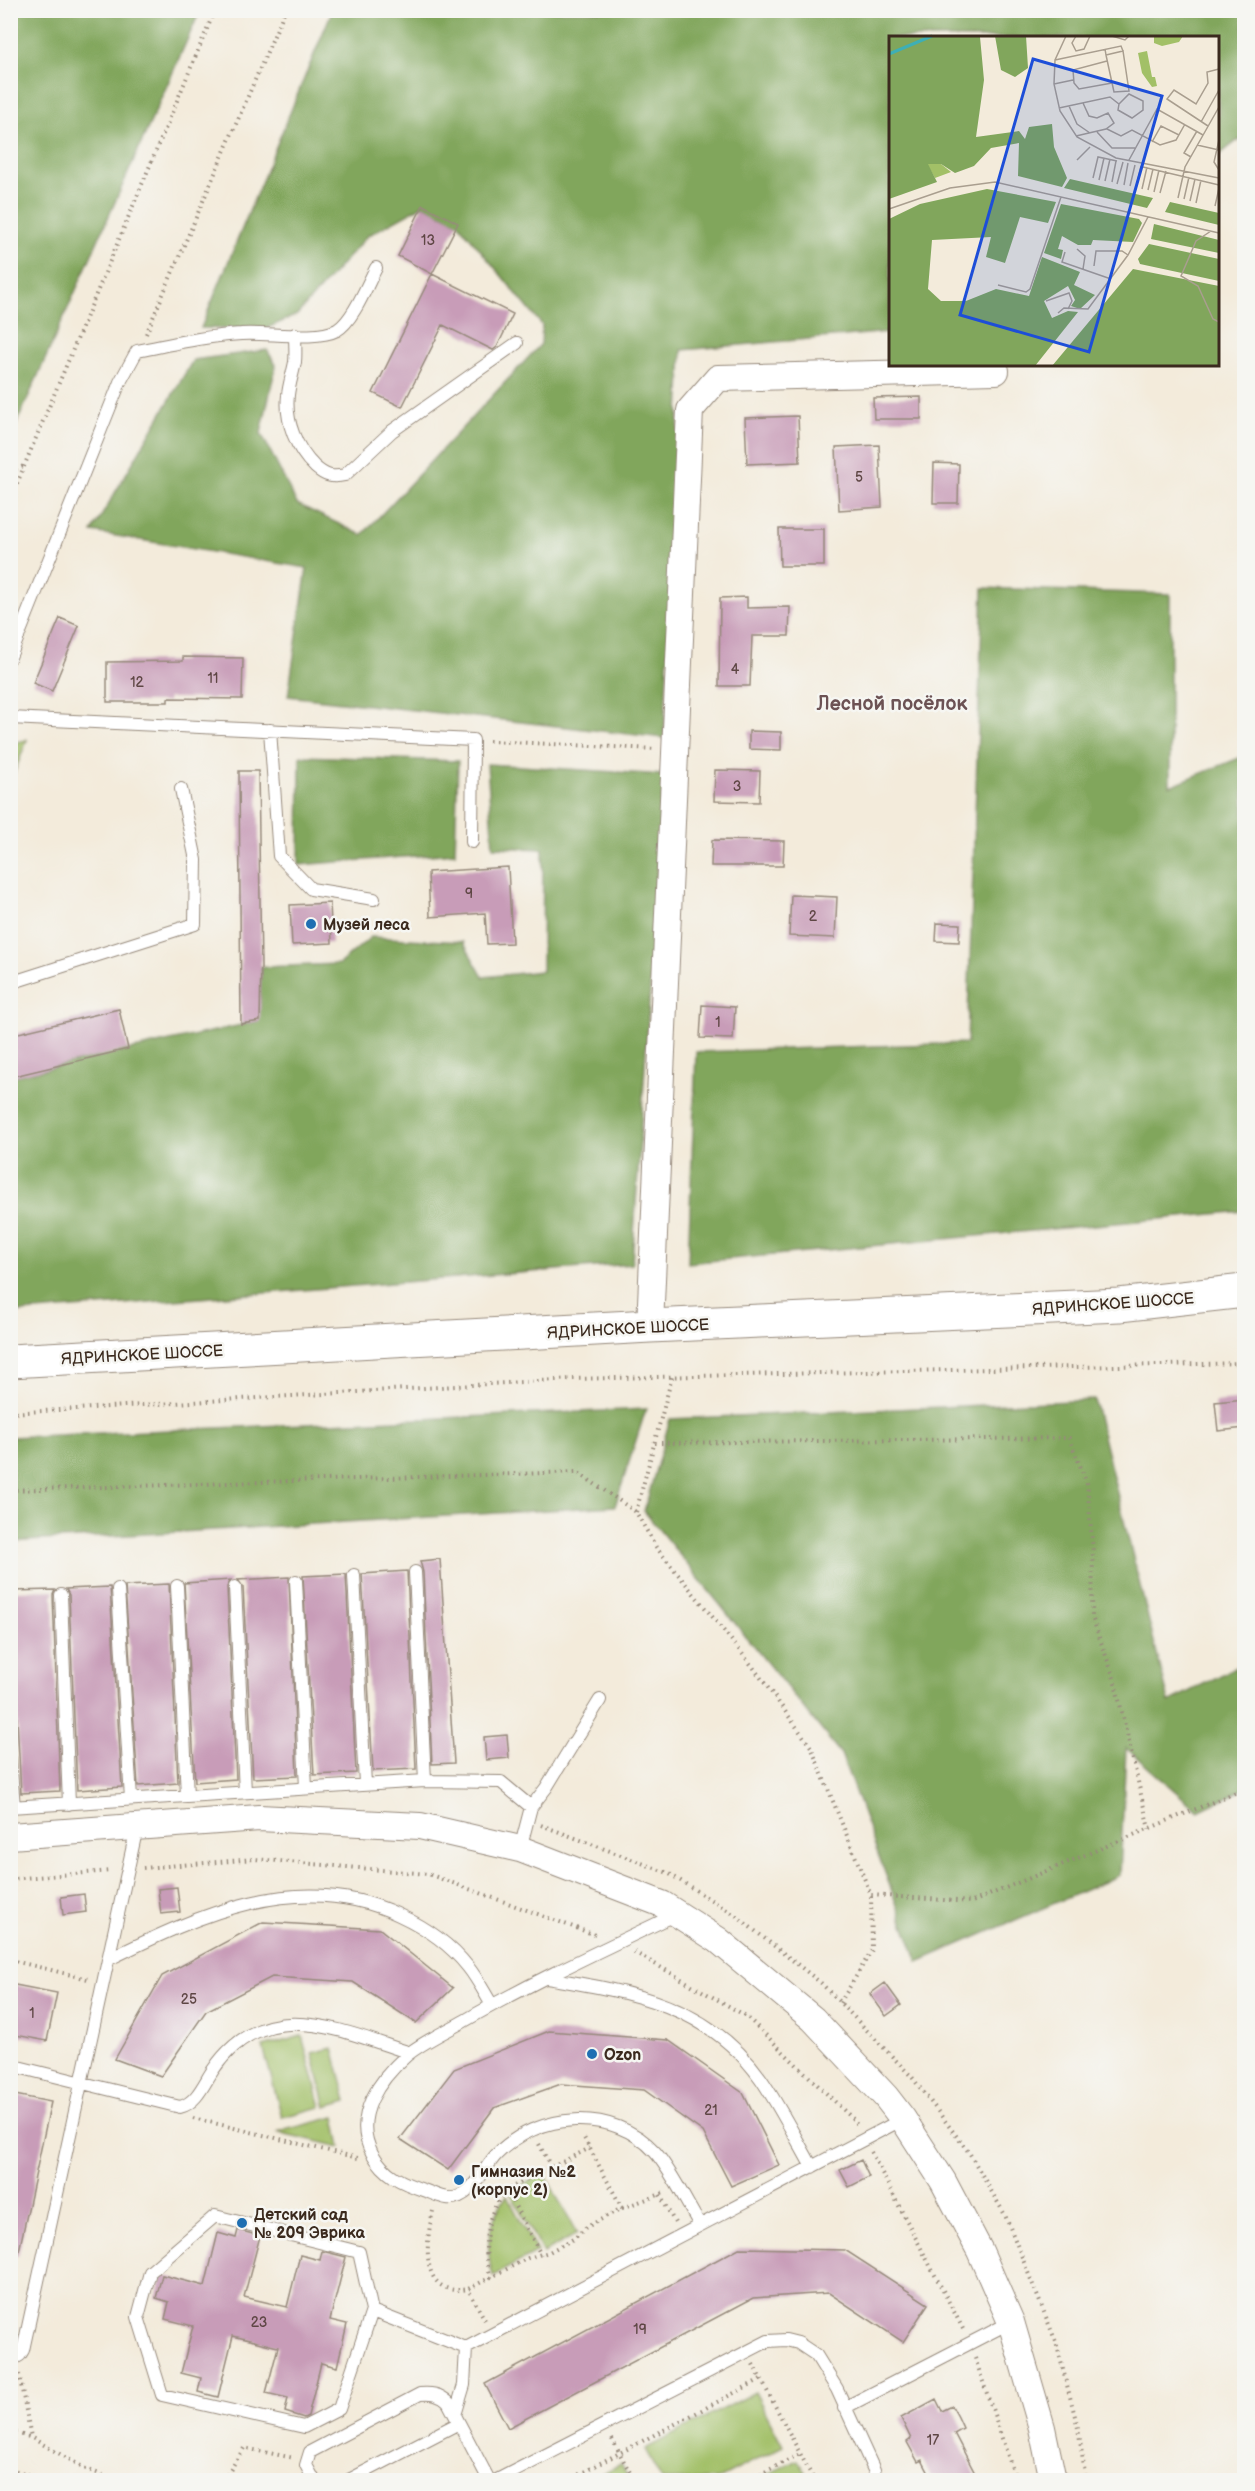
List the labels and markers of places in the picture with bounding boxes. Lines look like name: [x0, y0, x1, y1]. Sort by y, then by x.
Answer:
place label: Музей леса: [323, 916, 410, 935]
marker: Музей леса: [304, 917, 318, 931]
place label: Ozon: [604, 2046, 641, 2065]
marker: Ozon: [585, 2047, 599, 2061]
place label: Гимназия №2 (корпус 2): [471, 2163, 576, 2200]
marker: Гимназия №2 (корпус 2): [452, 2173, 466, 2187]
place label: Детский сад № 209 Эврика: [254, 2206, 366, 2243]
marker: Детский сад № 209 Эврика: [235, 2216, 249, 2230]

